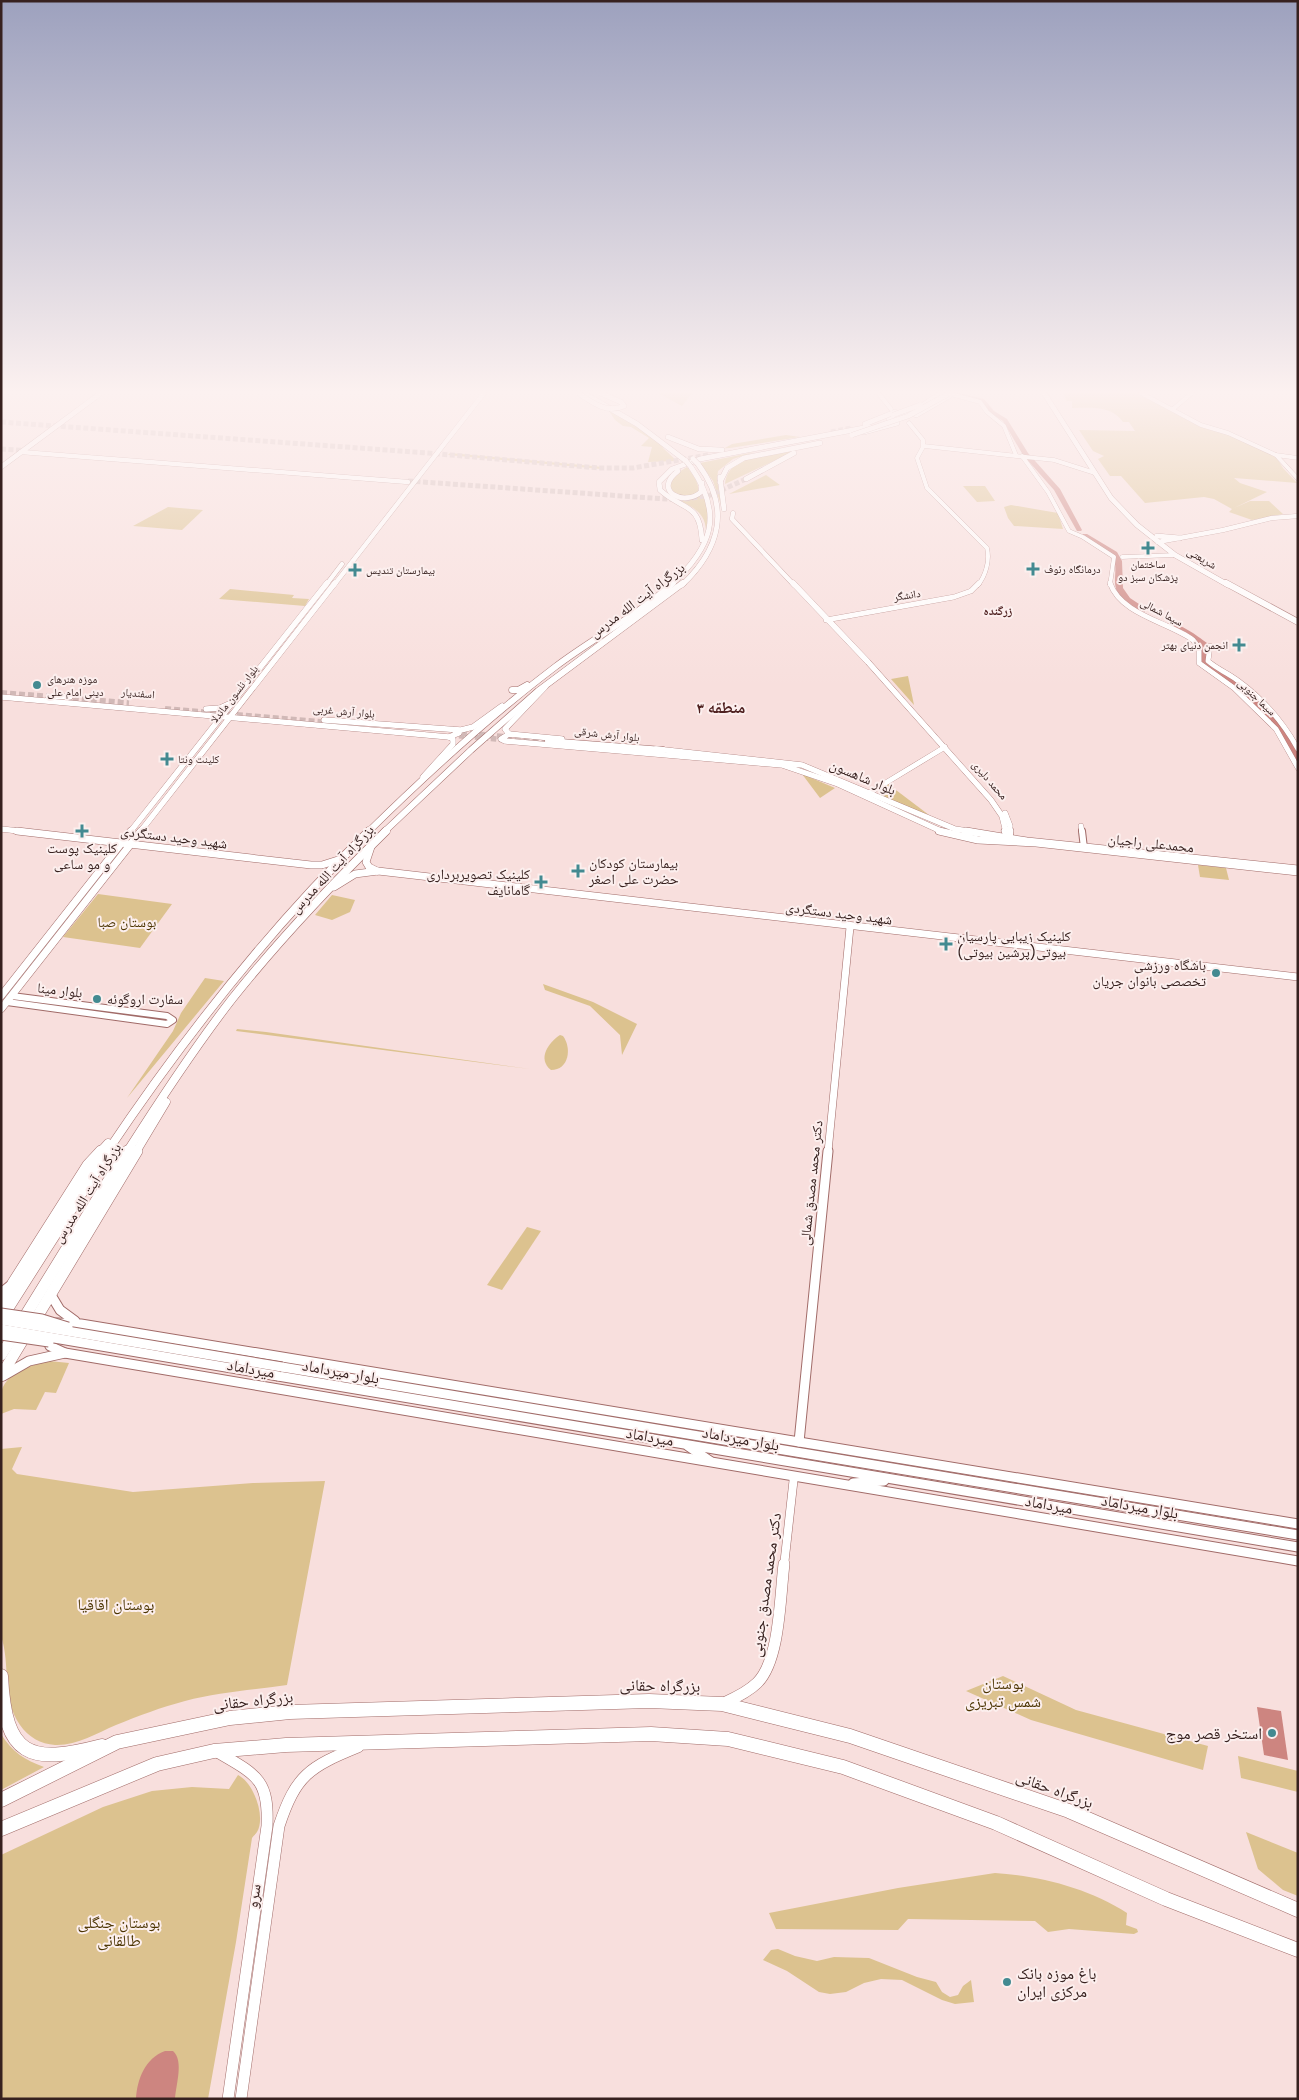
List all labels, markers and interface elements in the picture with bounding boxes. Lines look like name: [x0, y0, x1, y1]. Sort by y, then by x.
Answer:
marker: ساختمان پزشکان سبز دو: [1141, 541, 1155, 555]
street label: شریعتی: [1184, 543, 1220, 573]
place label: ساختمان پزشکان سبز دو: [1118, 556, 1178, 585]
street label: بزرگراه آیت الله مدرس: [585, 557, 689, 643]
place label: درمانگاه رئوف: [1044, 561, 1101, 577]
place label: بیمارستان تندیس: [366, 562, 435, 578]
marker: درمانگاه رئوف: [1026, 562, 1040, 576]
marker: بیمارستان تندیس: [348, 563, 362, 577]
street label: دانشگر: [891, 585, 922, 605]
street label: سیما شمالی: [1138, 594, 1186, 630]
district label: زرگنده: [984, 602, 1013, 619]
place label: انجمن دنیای بهتر: [1160, 637, 1228, 653]
marker: انجمن دنیای بهتر: [1232, 638, 1246, 652]
street label: بلوار نلسون ماندلا: [206, 662, 262, 726]
place label: موزه هنرهای دینی امام علی: [47, 671, 104, 700]
street label: سیما جنوبی: [1234, 675, 1280, 719]
marker: موزه هنرهای دینی امام علی: [31, 679, 43, 691]
street label: اسفندیار: [120, 683, 155, 702]
district label: منطقه ۳: [697, 696, 745, 719]
street label: بلوار آرش غربی: [312, 700, 376, 722]
street label: بلوار آرش شرقی: [574, 723, 640, 745]
place label: کلینت ونتا: [178, 751, 220, 767]
marker: کلینت ونتا: [160, 752, 174, 766]
street label: بلوار شاهسون: [827, 754, 899, 800]
street label: محمد دلیری: [969, 757, 1011, 803]
street label: بزرگراه آیت الله مدرس: [286, 820, 379, 918]
street label: شهید وحید دستگردی: [119, 821, 229, 853]
marker: کلینیک پوست و مو ساعی: [75, 824, 89, 838]
street label: محمدعلی راجیان: [1107, 829, 1195, 857]
place label: کلینیک پوست و مو ساعی: [47, 838, 117, 874]
place label: بیمارستان کودکان حضرت علی اصغر: [588, 853, 679, 889]
place label: کلینیک تصویربرداری گامانایف: [427, 864, 530, 900]
marker: بیمارستان کودکان حضرت علی اصغر: [571, 864, 585, 878]
marker: کلینیک تصویربرداری گامانایف: [534, 875, 548, 889]
street label: شهید وحید دستگردی: [784, 897, 894, 929]
park label: بوستان صبا: [98, 912, 157, 932]
place label: کلینیک زیبایی پارسیان بیوتی(پرشین بیوتی): [957, 926, 1071, 962]
marker: کلینیک زیبایی پارسیان بیوتی(پرشین بیوتی): [939, 937, 953, 951]
place label: باشگاه ورزشی تخصصی بانوان جریان: [1093, 955, 1206, 991]
marker: باشگاه ورزشی تخصصی بانوان جریان: [1210, 967, 1222, 979]
street label: بلوار مینا: [36, 977, 84, 1003]
place label: سفارت اروگوئه: [107, 989, 183, 1009]
marker: سفارت اروگوئه: [91, 993, 103, 1005]
street label: دکتر محمد مصدق شمالی: [794, 1119, 828, 1247]
street label: بزرگراه آیت الله مدرس: [48, 1139, 126, 1247]
street label: میرداماد: [225, 1353, 277, 1384]
street label: بلوار میرداماد: [301, 1353, 381, 1390]
street label: بلوار میرداماد: [701, 1420, 781, 1457]
street label: میرداماد: [624, 1421, 676, 1452]
street label: بلوار میرداماد: [1100, 1488, 1180, 1525]
street label: میرداماد: [1023, 1489, 1075, 1520]
street label: دکتر محمد مصدق جنوبی: [744, 1511, 787, 1659]
park label: بوستان اقاقیا: [78, 1593, 154, 1616]
park label: بوستان شمس تبریزی: [965, 1672, 1041, 1713]
street label: بزرگراه حقانی: [620, 1673, 700, 1698]
street label: بزرگراه حقانی: [212, 1685, 294, 1716]
place label: استخر قصر موج: [1166, 1722, 1262, 1745]
marker: استخر قصر موج: [1266, 1727, 1278, 1739]
street label: بزرگراه حقانی: [1013, 1765, 1097, 1814]
street label: سرو: [240, 1882, 267, 1910]
park label: بوستان جنگلی طالقانی: [78, 1911, 160, 1952]
place label: باغ موزه بانک مرکزی ایران: [1017, 1962, 1096, 2003]
marker: باغ موزه بانک مرکزی ایران: [1001, 1976, 1013, 1988]

